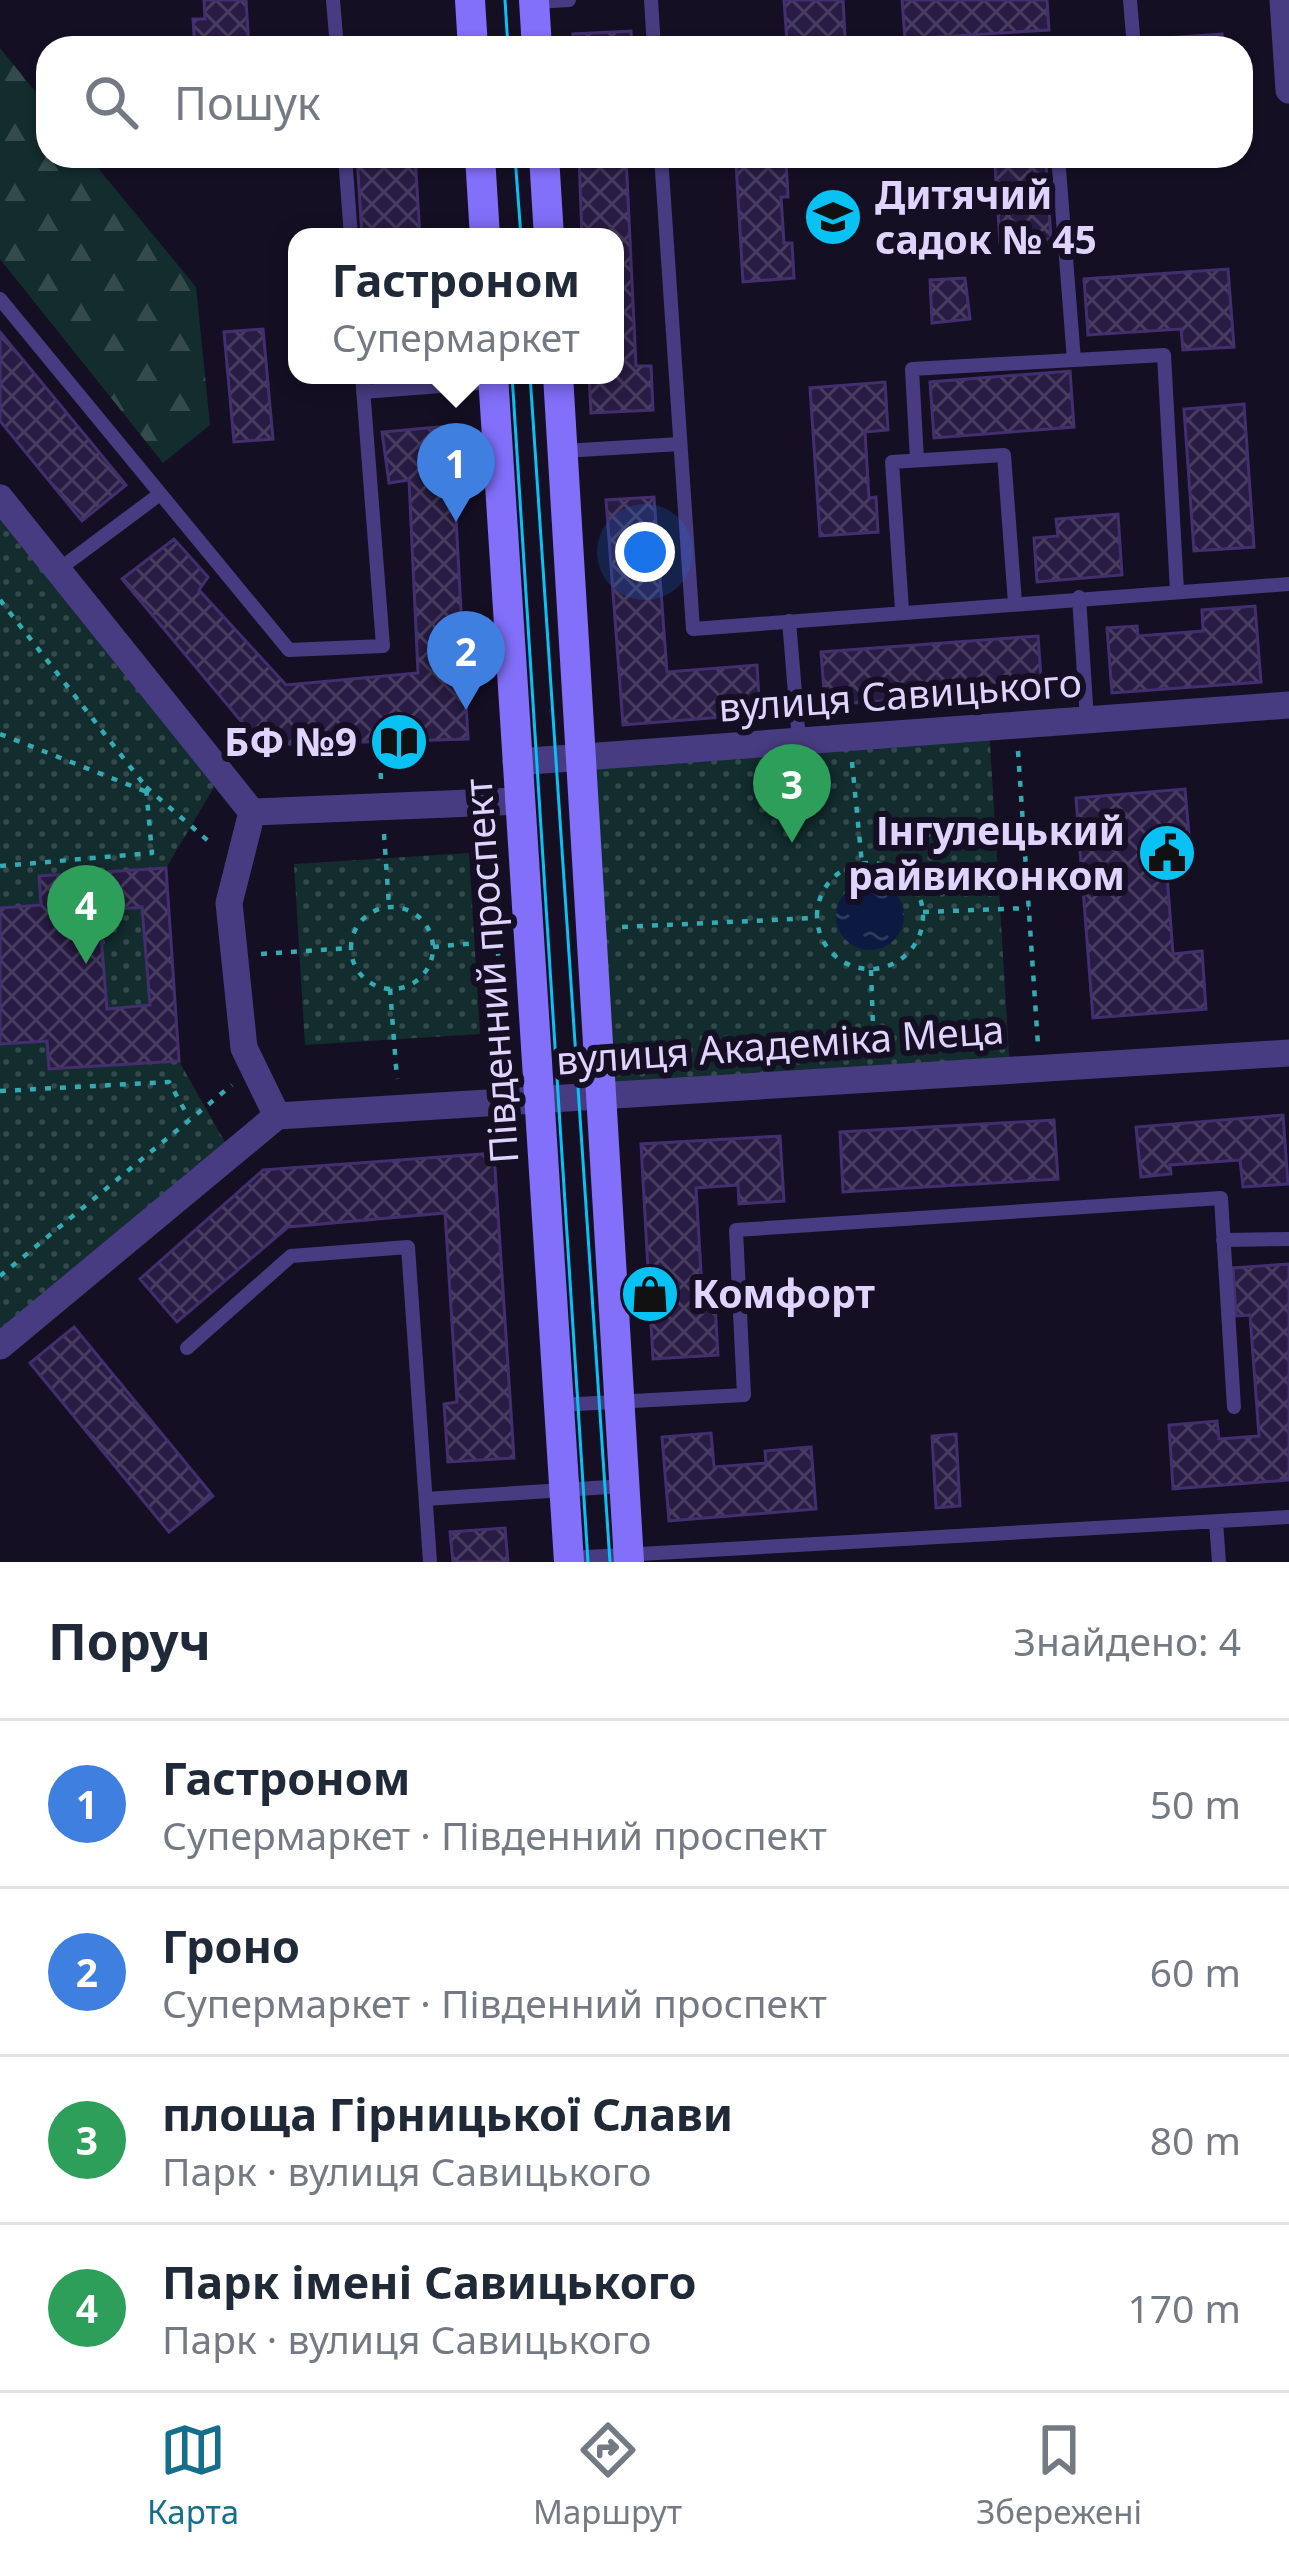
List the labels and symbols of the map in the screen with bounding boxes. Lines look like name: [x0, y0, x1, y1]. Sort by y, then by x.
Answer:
place label: Дитячий садок № 45: [875, 167, 1097, 265]
school or university icon: Дитячий садок № 45: [802, 186, 864, 248]
pin: 1: [417, 423, 495, 522]
your location: [615, 522, 675, 582]
pin: 2: [427, 611, 505, 710]
street label: вулиця Савицького: [716, 654, 1083, 733]
library icon: БФ №9: [368, 711, 430, 773]
place label: БФ №9: [224, 714, 357, 767]
pin: 3: [753, 744, 831, 843]
street label: Південний проспект: [450, 777, 529, 1165]
place label: Інгулецький райвиконком: [848, 803, 1125, 901]
public building icon: Інгулецький райвиконком: [1136, 822, 1198, 884]
pin: 4: [47, 865, 125, 964]
street label: вулиця Академіка Меца: [554, 1001, 1006, 1086]
shop icon: Комфорт: [619, 1263, 681, 1325]
place label: Комфорт: [692, 1266, 875, 1319]

